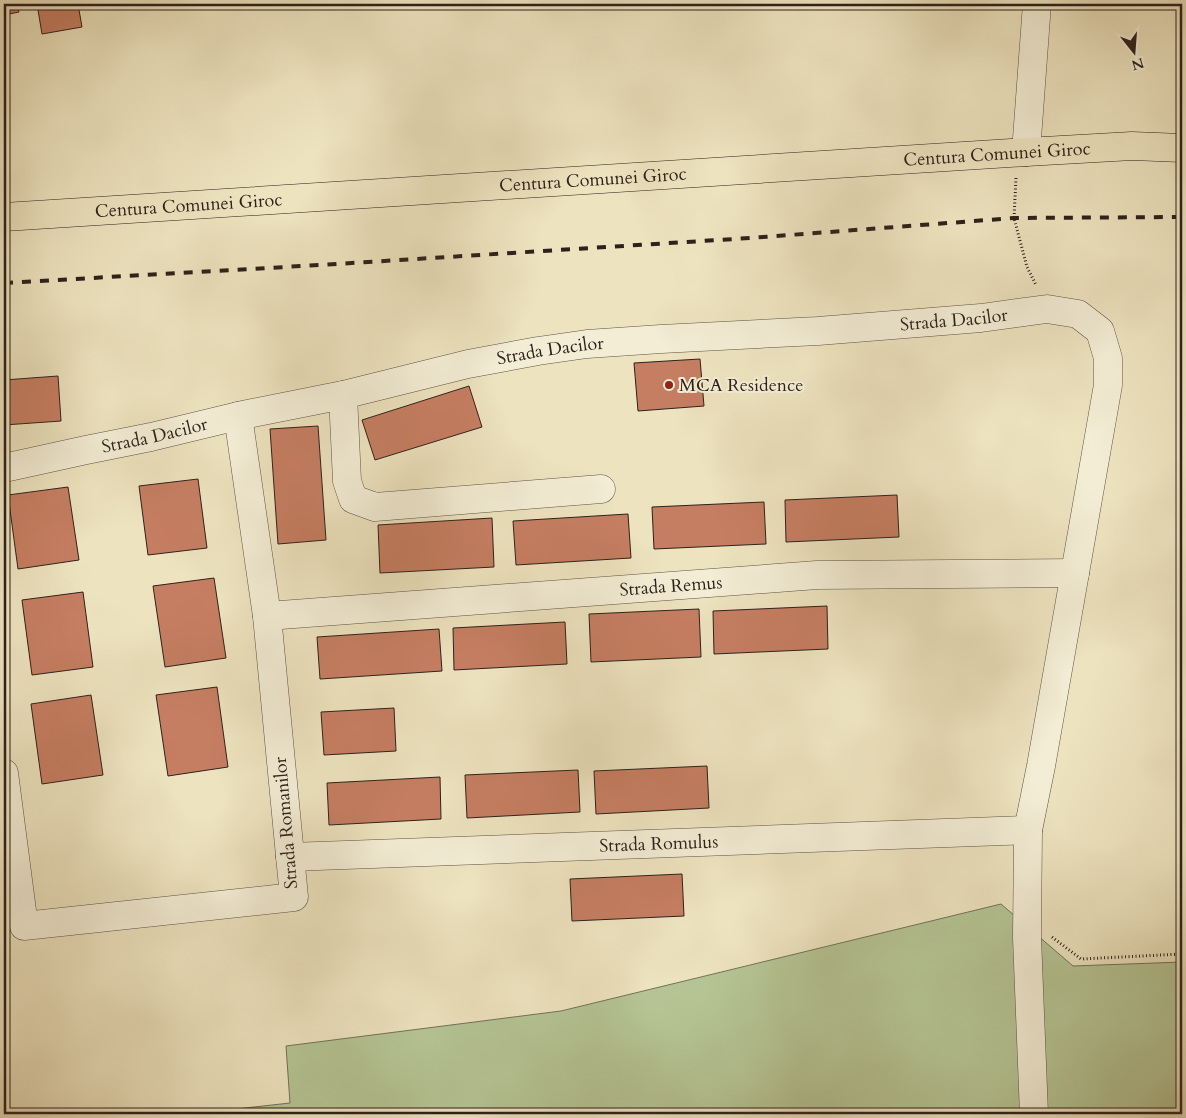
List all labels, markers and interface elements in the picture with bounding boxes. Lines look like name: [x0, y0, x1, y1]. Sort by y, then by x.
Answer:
north arrow: [1108, 28, 1158, 78]
text: N: [1129, 53, 1146, 75]
street label: Centura Comunei Giroc: [903, 136, 1091, 172]
street label: Centura Comunei Giroc: [498, 161, 687, 198]
street label: Centura Comunei Giroc: [94, 187, 283, 224]
street label: Strada Dacilor: [899, 302, 1010, 337]
street label: Strada Dacilor: [495, 330, 605, 371]
place label: MCA Residence: [679, 373, 803, 398]
marker: MCA Residence: [663, 379, 675, 391]
street label: Strada Dacilor: [99, 411, 210, 459]
street label: Strada Remus: [619, 570, 723, 602]
street label: Strada Romanilor: [268, 755, 304, 890]
street label: Strada Romulus: [599, 829, 719, 858]

